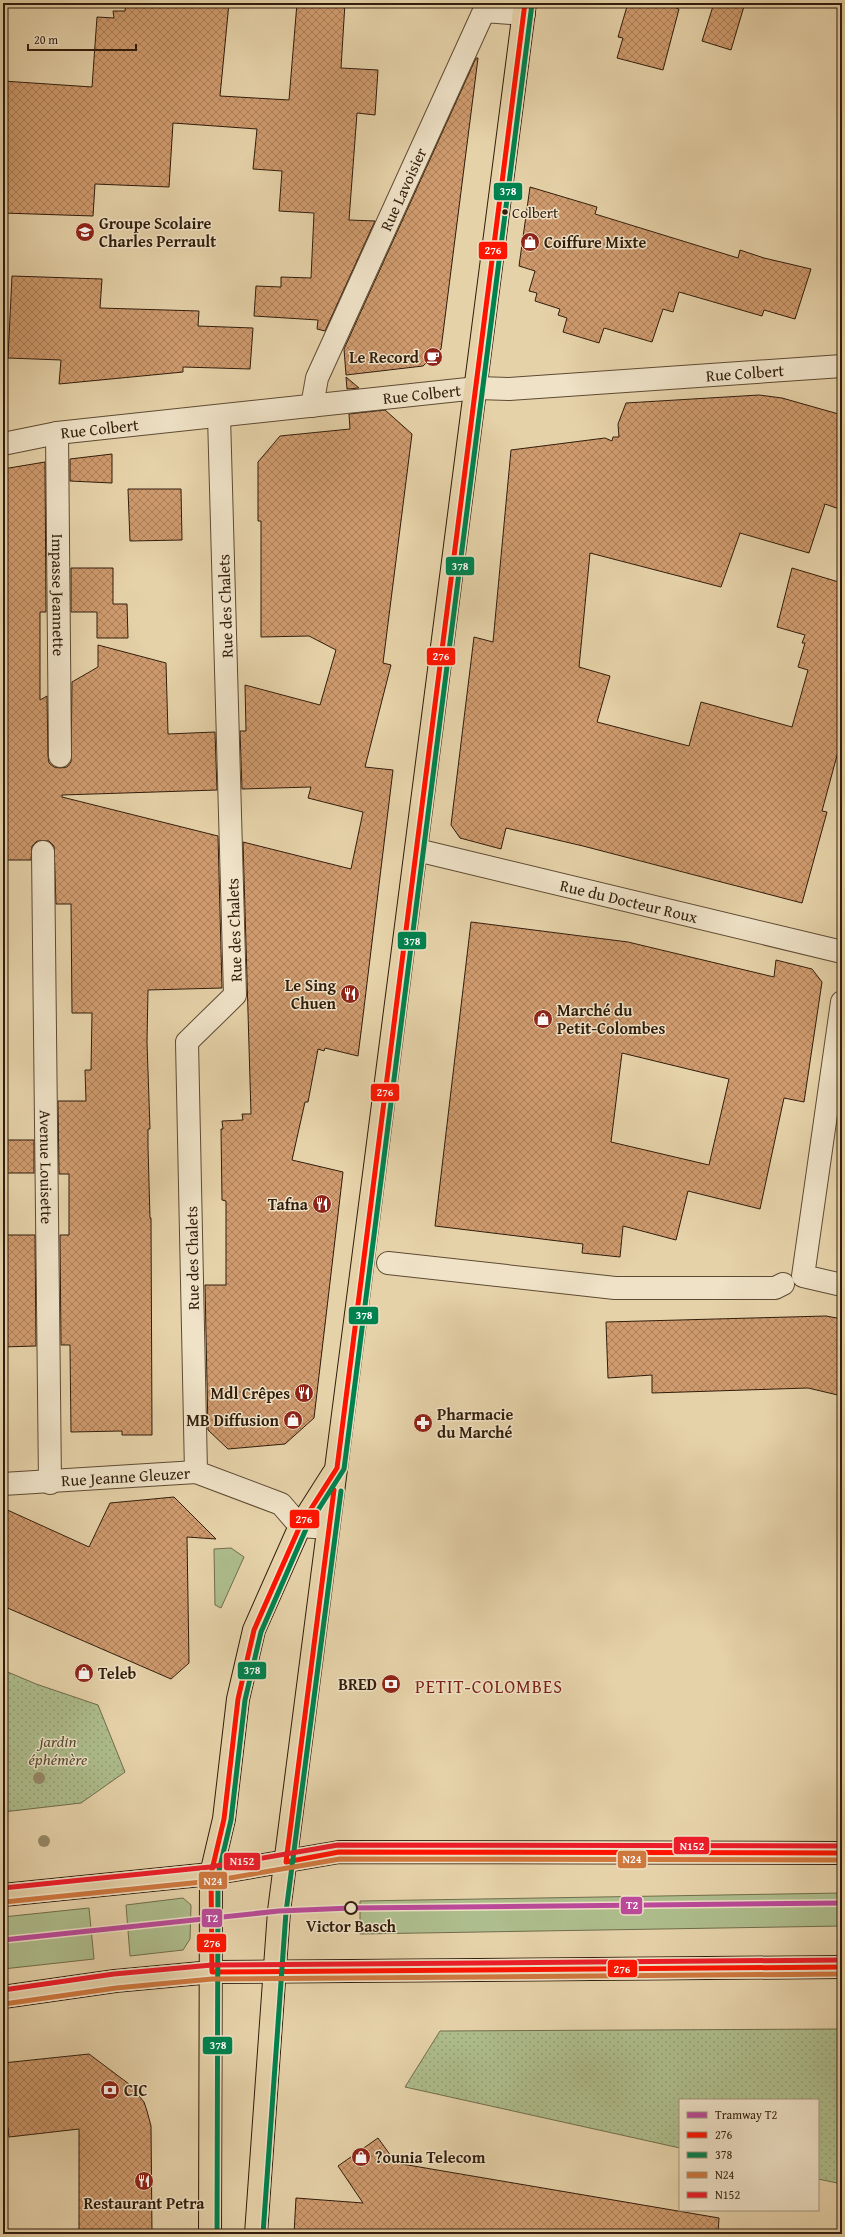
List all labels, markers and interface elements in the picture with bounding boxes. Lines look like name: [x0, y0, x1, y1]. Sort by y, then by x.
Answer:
scale bar: [28, 26, 136, 52]
text: 20 m: [34, 31, 58, 48]
street label: Rue Lavoisier: [374, 143, 433, 235]
line badge: 378: [493, 182, 523, 201]
text: 378: [499, 183, 517, 199]
place label: Colbert: [512, 202, 559, 223]
marker: Colbert: [500, 207, 510, 217]
place label: Groupe Scolaire Charles Perrault: [99, 211, 216, 253]
school or university icon: Groupe Scolaire Charles Perrault: [74, 221, 96, 243]
place label: Coiffure Mixte: [544, 230, 647, 254]
shop icon: Coiffure Mixte: [519, 231, 541, 253]
line badge: 276: [478, 241, 508, 260]
text: 276: [484, 242, 502, 258]
place label: Le Record: [349, 345, 420, 369]
cafe icon: Le Record: [422, 346, 444, 368]
street label: Rue Colbert: [705, 358, 785, 387]
street label: Rue Colbert: [382, 378, 462, 410]
street label: Rue Colbert: [59, 412, 140, 445]
street label: Impasse Jeannette: [46, 534, 71, 656]
street label: Rue des Chalets: [211, 554, 239, 658]
line badge: 378: [445, 556, 475, 576]
text: 378: [451, 558, 469, 574]
line badge: 276: [426, 647, 456, 666]
text: 276: [432, 648, 450, 664]
street label: Rue du Docteur Roux: [558, 873, 701, 929]
street label: Rue des Chalets: [220, 878, 248, 982]
line badge: 378: [397, 931, 427, 950]
text: 378: [403, 933, 421, 949]
place label: Le Sing Chuen: [285, 973, 337, 1015]
restaurant icon: Le Sing Chuen: [339, 983, 361, 1005]
place label: Marché du Petit-Colombes: [557, 998, 665, 1040]
shop icon: Marché du Petit-Colombes: [532, 1008, 554, 1030]
line badge: 276: [370, 1083, 400, 1102]
text: 276: [376, 1084, 394, 1100]
street label: Avenue Louisette: [34, 1110, 59, 1224]
place label: Tafna: [268, 1192, 309, 1216]
restaurant icon: Tafna: [311, 1193, 333, 1215]
street label: Rue des Chalets: [179, 1206, 205, 1310]
line badge: 378: [348, 1306, 379, 1325]
text: 378: [355, 1307, 373, 1323]
place label: Mdl Crêpes: [210, 1381, 290, 1405]
restaurant icon: Mdl Crêpes: [293, 1382, 315, 1404]
place label: Pharmacie du Marché: [437, 1402, 514, 1444]
place label: MB Diffusion: [186, 1408, 280, 1432]
shop icon: MB Diffusion: [282, 1409, 304, 1431]
pharmacy icon: Pharmacie du Marché: [412, 1412, 434, 1434]
street label: Rue Jeanne Gleuzer: [61, 1460, 191, 1492]
line badge: 276: [289, 1509, 320, 1529]
text: 276: [295, 1511, 313, 1527]
place label: Teleb: [98, 1661, 136, 1685]
line badge: 378: [237, 1661, 267, 1680]
shop icon: Teleb: [73, 1662, 95, 1684]
text: 378: [243, 1662, 261, 1678]
place label: BRED: [338, 1672, 377, 1696]
bank icon: BRED: [380, 1673, 402, 1695]
district label: PETIT-COLOMBES: [415, 1673, 563, 1700]
park label: jardin éphémère: [29, 1729, 88, 1771]
line badge: N152: [673, 1836, 710, 1855]
text: N152: [680, 1838, 705, 1854]
line badge: N24: [617, 1850, 647, 1869]
text: N24: [623, 1851, 642, 1867]
line badge: N152: [223, 1852, 261, 1871]
text: N152: [230, 1853, 255, 1869]
line badge: N24: [198, 1871, 228, 1890]
text: N24: [204, 1873, 223, 1889]
line badge: T2: [620, 1896, 643, 1915]
text: T2: [626, 1897, 638, 1913]
marker: Victor Basch: [344, 1901, 358, 1915]
line badge: T2: [201, 1908, 223, 1928]
text: T2: [206, 1910, 218, 1926]
place label: Victor Basch: [306, 1914, 397, 1938]
line badge: 276: [196, 1933, 227, 1953]
text: 276: [203, 1935, 221, 1951]
line badge: 276: [607, 1959, 638, 1978]
text: 276: [613, 1961, 631, 1977]
line badge: 378: [202, 2036, 233, 2055]
text: 378: [209, 2037, 227, 2053]
place label: CIC: [124, 2078, 147, 2102]
bank icon: CIC: [99, 2079, 121, 2101]
legend: [679, 2099, 819, 2211]
text: Tramway T2: [715, 2106, 777, 2123]
text: 276: [715, 2126, 733, 2143]
place label: ?ounia Telecom: [375, 2145, 486, 2169]
shop icon: ?ounia Telecom: [350, 2146, 372, 2168]
text: 378: [715, 2146, 733, 2163]
text: N24: [715, 2166, 735, 2183]
restaurant icon: Restaurant Petra: [133, 2170, 155, 2192]
text: N152: [715, 2186, 740, 2203]
place label: Restaurant Petra: [83, 2191, 205, 2215]

